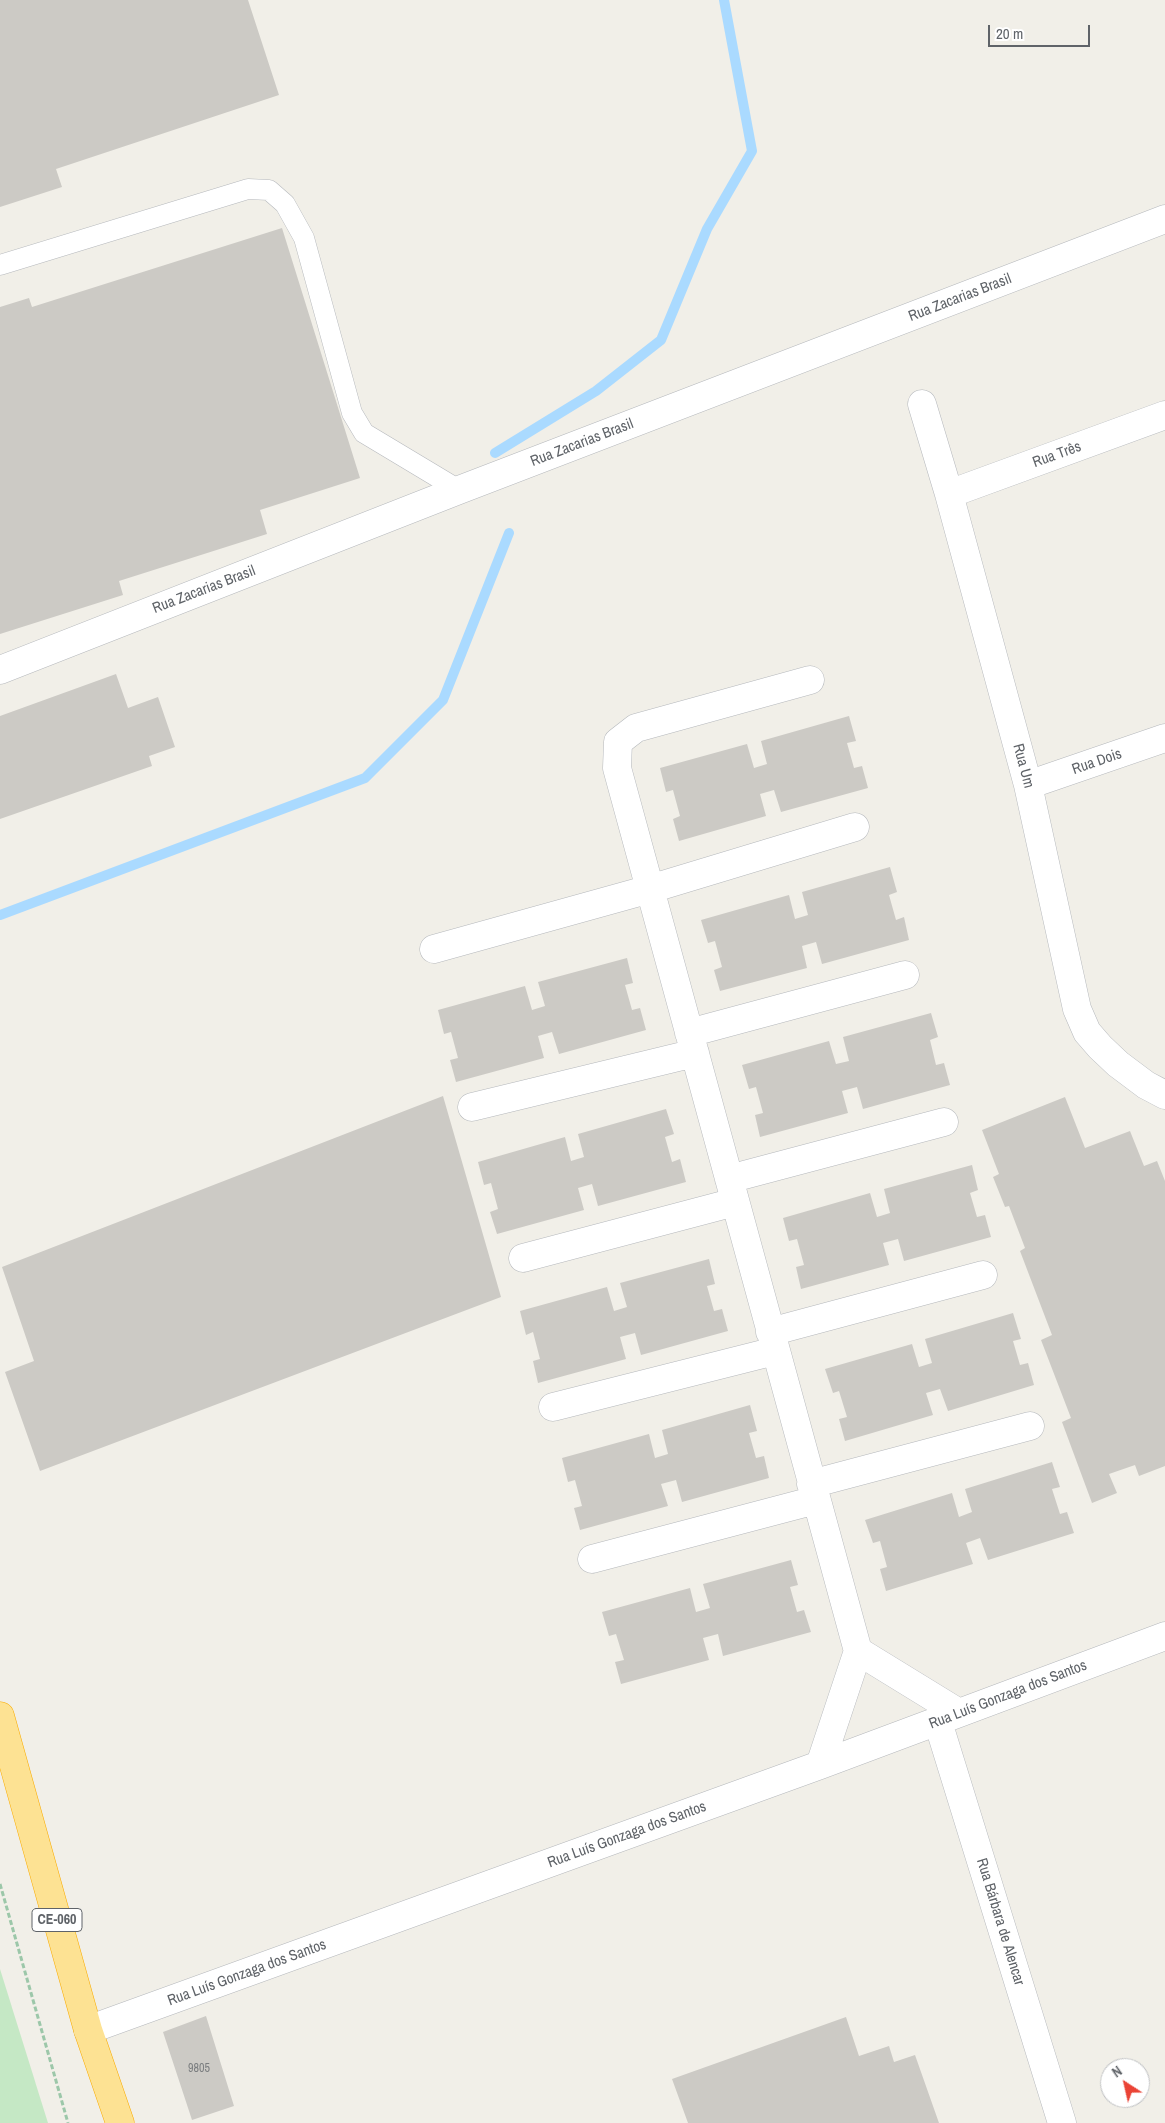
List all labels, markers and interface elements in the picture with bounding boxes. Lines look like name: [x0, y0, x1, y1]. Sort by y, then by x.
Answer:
scale bar: [990, 15, 1092, 47]
text: 20 m: [996, 23, 1023, 44]
street label: Rua Zacarias Brasil: [906, 270, 1014, 326]
street label: Rua Zacarias Brasil: [528, 415, 636, 471]
street label: Rua Três: [1030, 438, 1084, 472]
street label: Rua Zacarias Brasil: [150, 562, 258, 618]
street label: Rua Um: [1008, 742, 1038, 790]
street label: Rua Dois: [1070, 745, 1124, 779]
street label: Rua Luís Gonzaga dos Santos: [927, 1657, 1089, 1733]
street label: Rua Luís Gonzaga dos Santos: [545, 1798, 709, 1872]
street label: Rua Bárbara de Alencar: [972, 1856, 1028, 1988]
road number: CE-060: [32, 1908, 82, 1932]
street label: Rua Luís Gonzaga dos Santos: [165, 1936, 329, 2010]
north arrow: [1100, 2058, 1150, 2108]
house number: 9805: [188, 2062, 210, 2076]
text: N: [1108, 2062, 1126, 2081]

